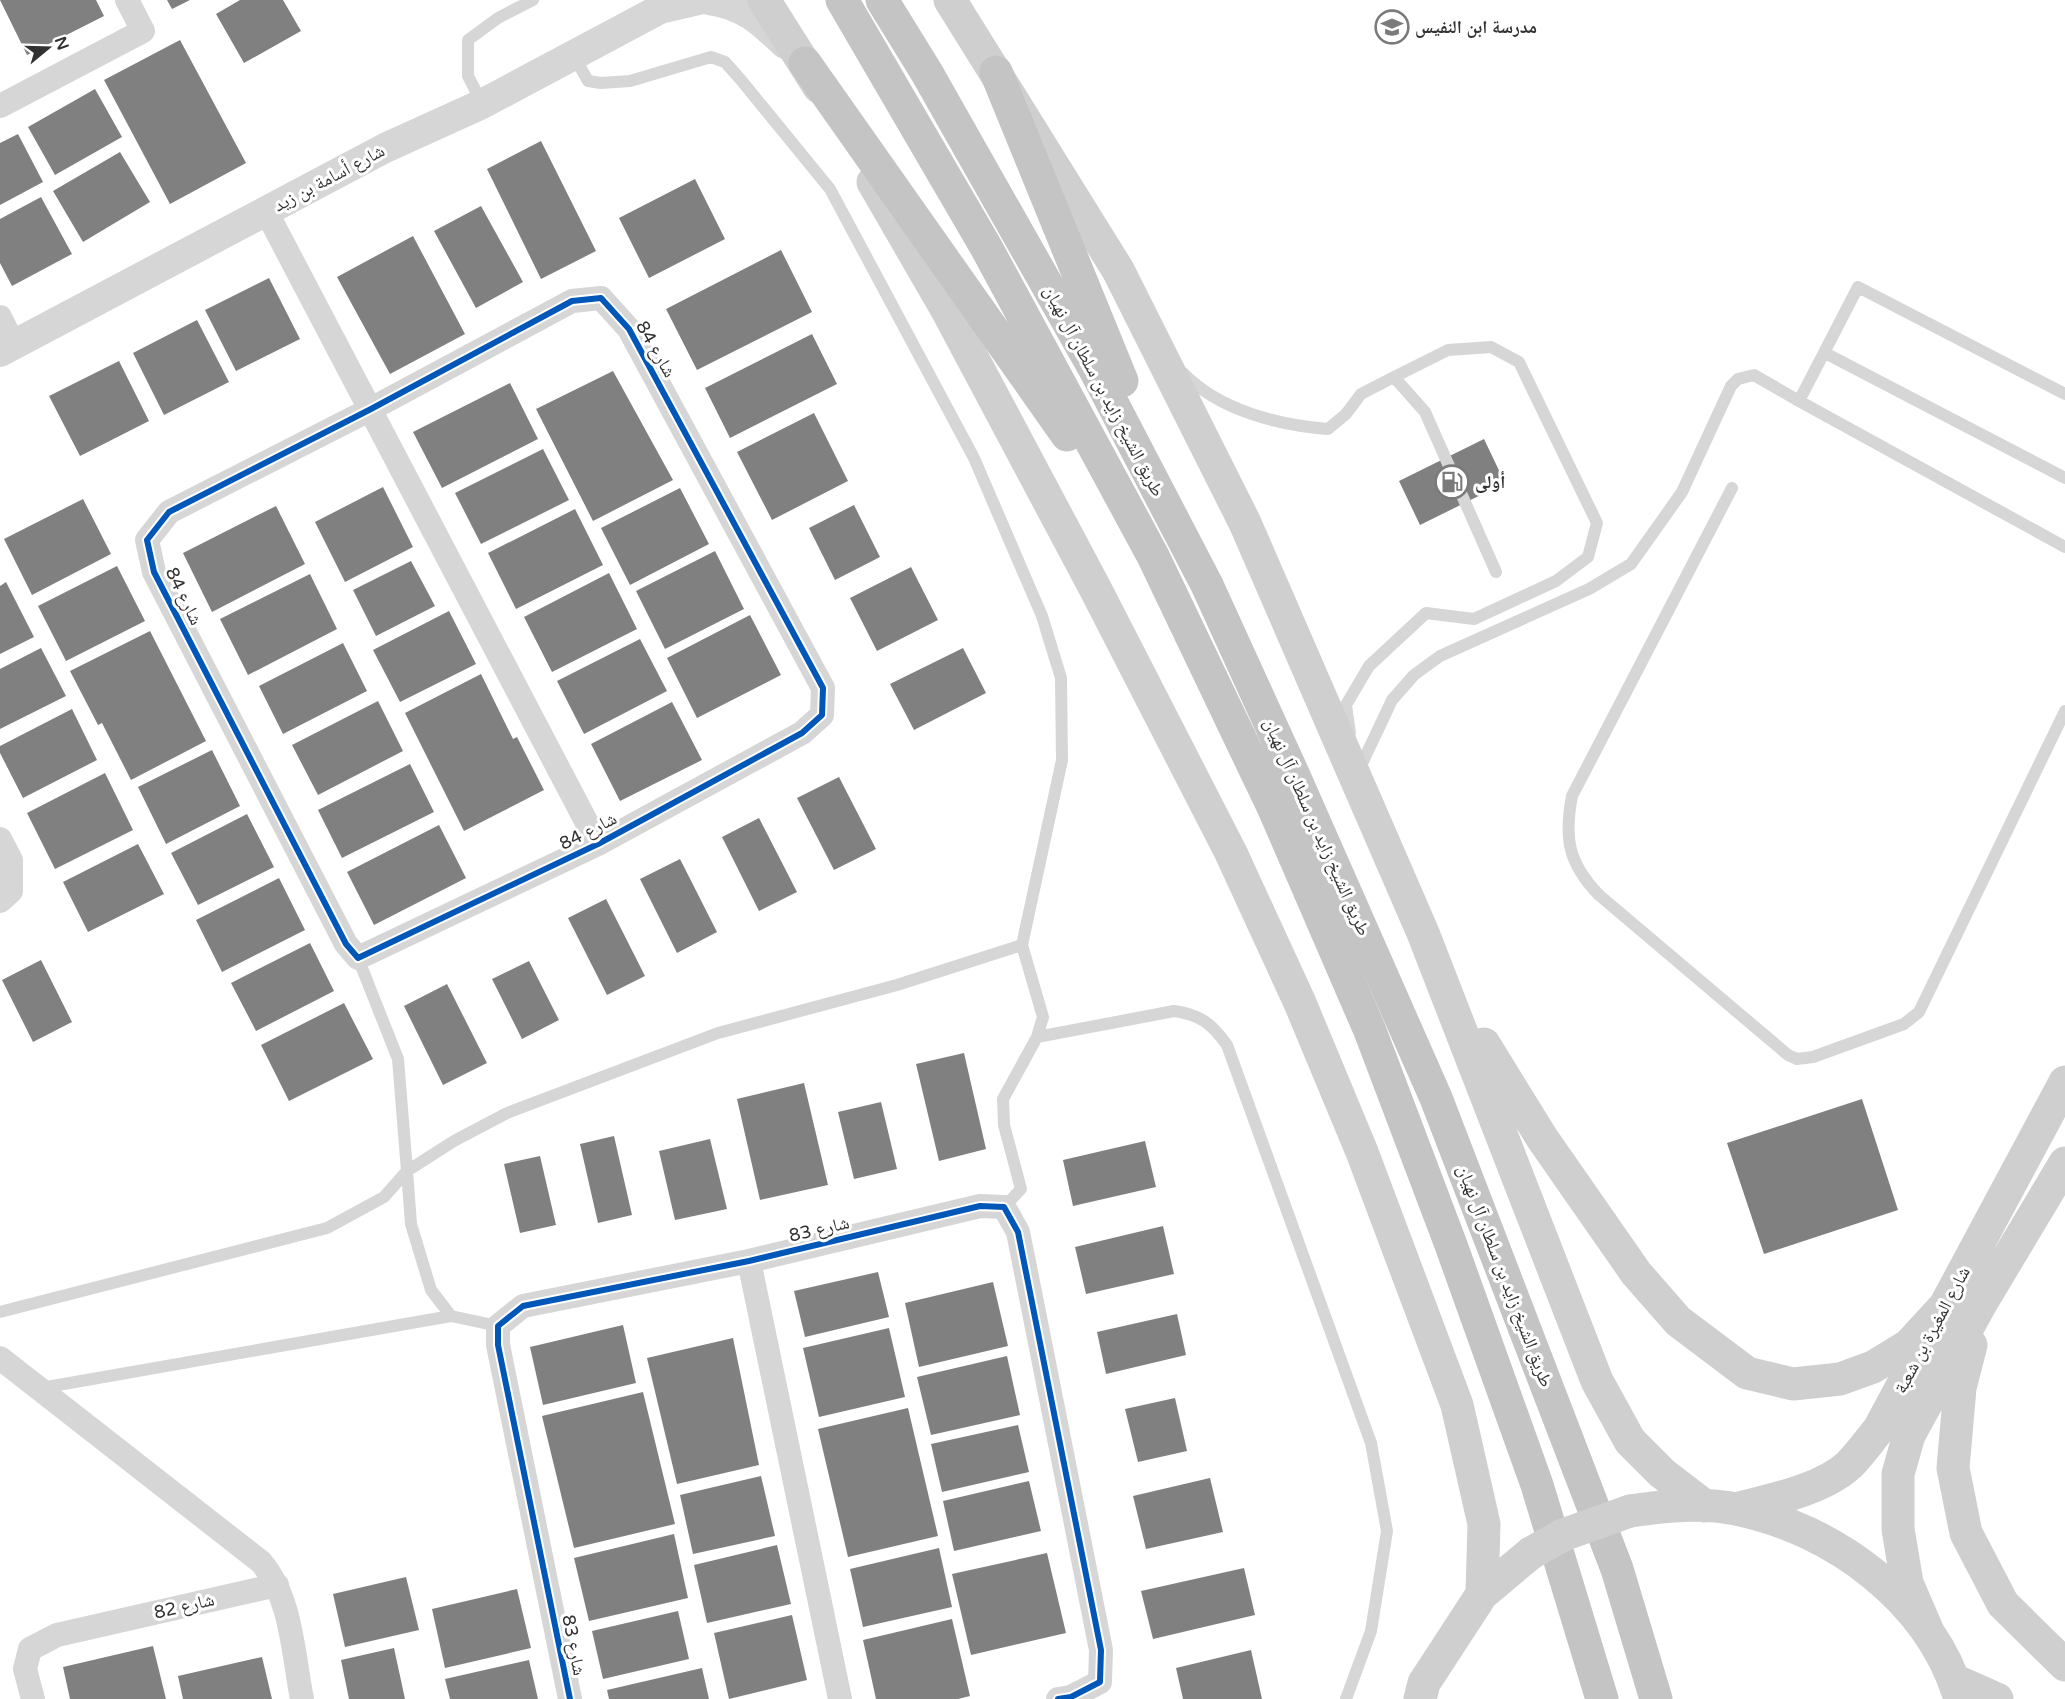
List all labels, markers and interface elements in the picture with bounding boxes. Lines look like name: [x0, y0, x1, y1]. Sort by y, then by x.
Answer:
school or university icon: مدرسة ابن النفيس: [1374, 9, 1410, 45]
place label: مدرسة ابن النفيس: [1415, 16, 1537, 38]
north arrow: [18, 18, 78, 78]
text: N: [50, 34, 73, 53]
street label: شارع أسامة بن زيد: [270, 140, 388, 216]
street label: طريق الشيخ زايد بن سلطان آل نهيان: [1038, 282, 1169, 501]
street label: شارع 84: [631, 317, 681, 381]
fuel station icon: أولى: [1434, 464, 1470, 500]
place label: أولى: [1475, 471, 1505, 493]
street label: شارع 84: [161, 564, 207, 628]
street label: طريق الشيخ زايد بن سلطان آل نهيان: [1258, 715, 1375, 940]
street label: شارع 84: [556, 807, 620, 855]
street label: طريق الشيخ زايد بن سلطان آل نهيان: [1452, 1162, 1558, 1390]
street label: شارع 83: [787, 1211, 851, 1247]
street label: شارع المغيرة بن شعبة: [1889, 1263, 1975, 1397]
street label: شارع 82: [152, 1588, 216, 1624]
street label: شارع 83: [557, 1613, 591, 1677]

